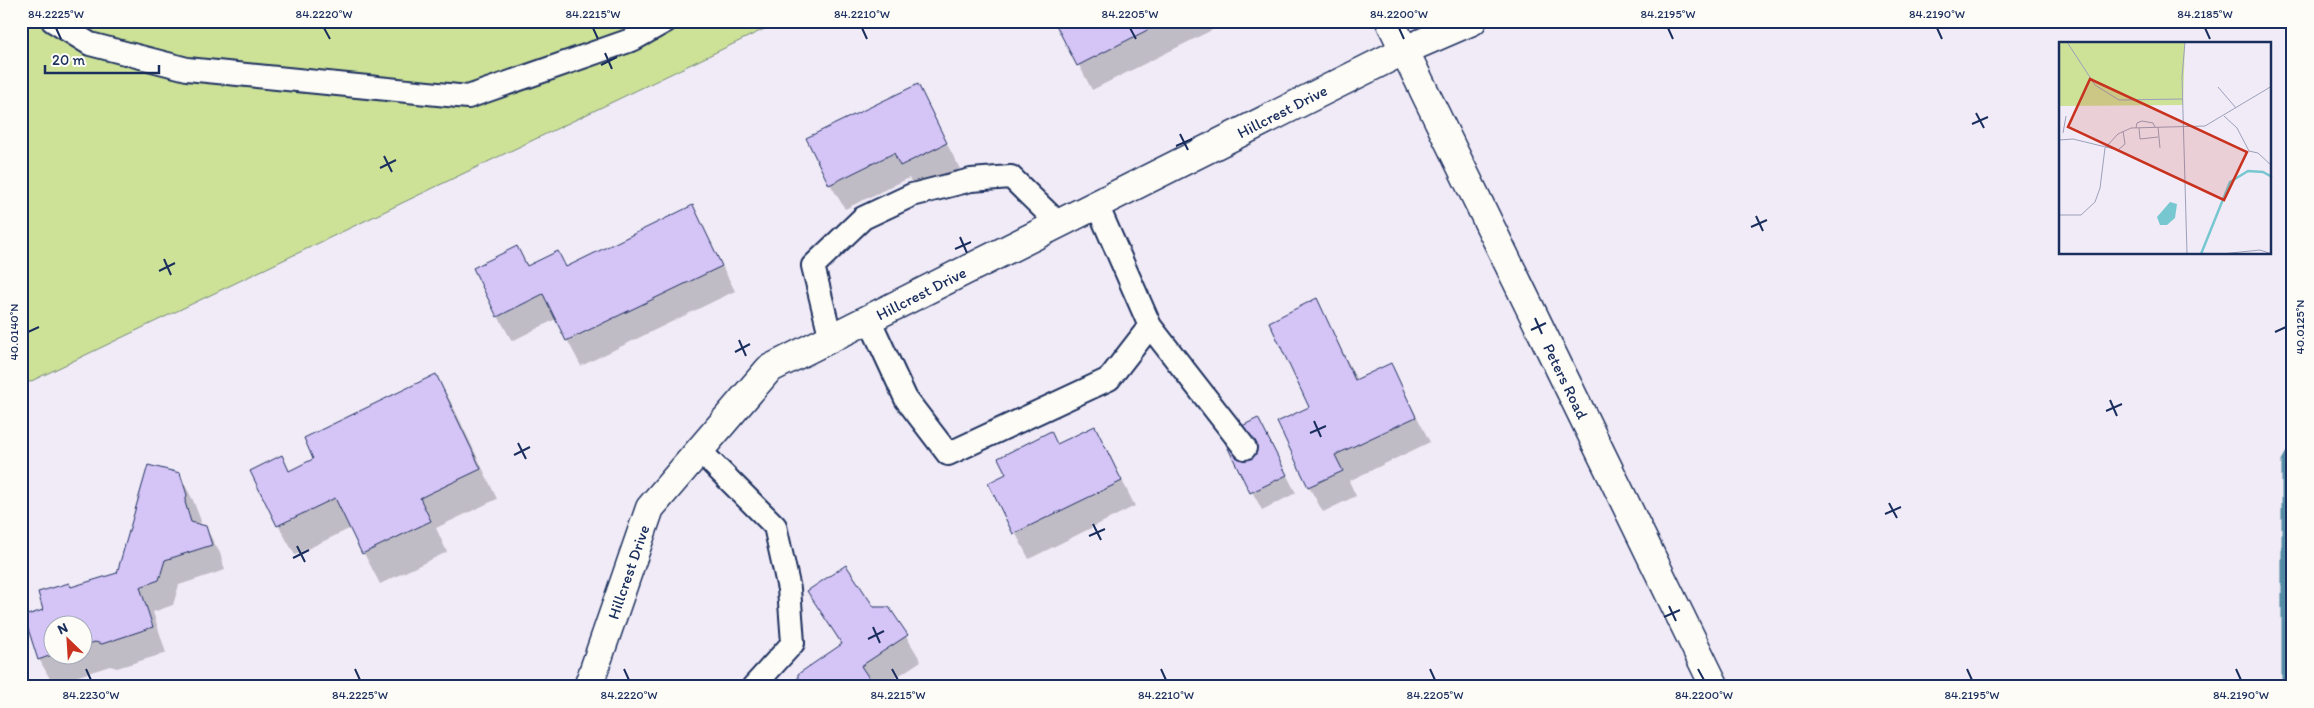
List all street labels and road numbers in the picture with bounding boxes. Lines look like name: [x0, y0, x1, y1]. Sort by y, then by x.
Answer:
street label: Hillcrest Drive: [1234, 81, 1330, 142]
street label: Hillcrest Drive: [873, 263, 969, 324]
street label: Peters Road: [1539, 340, 1592, 422]
street label: Hillcrest Drive: [603, 523, 653, 622]

